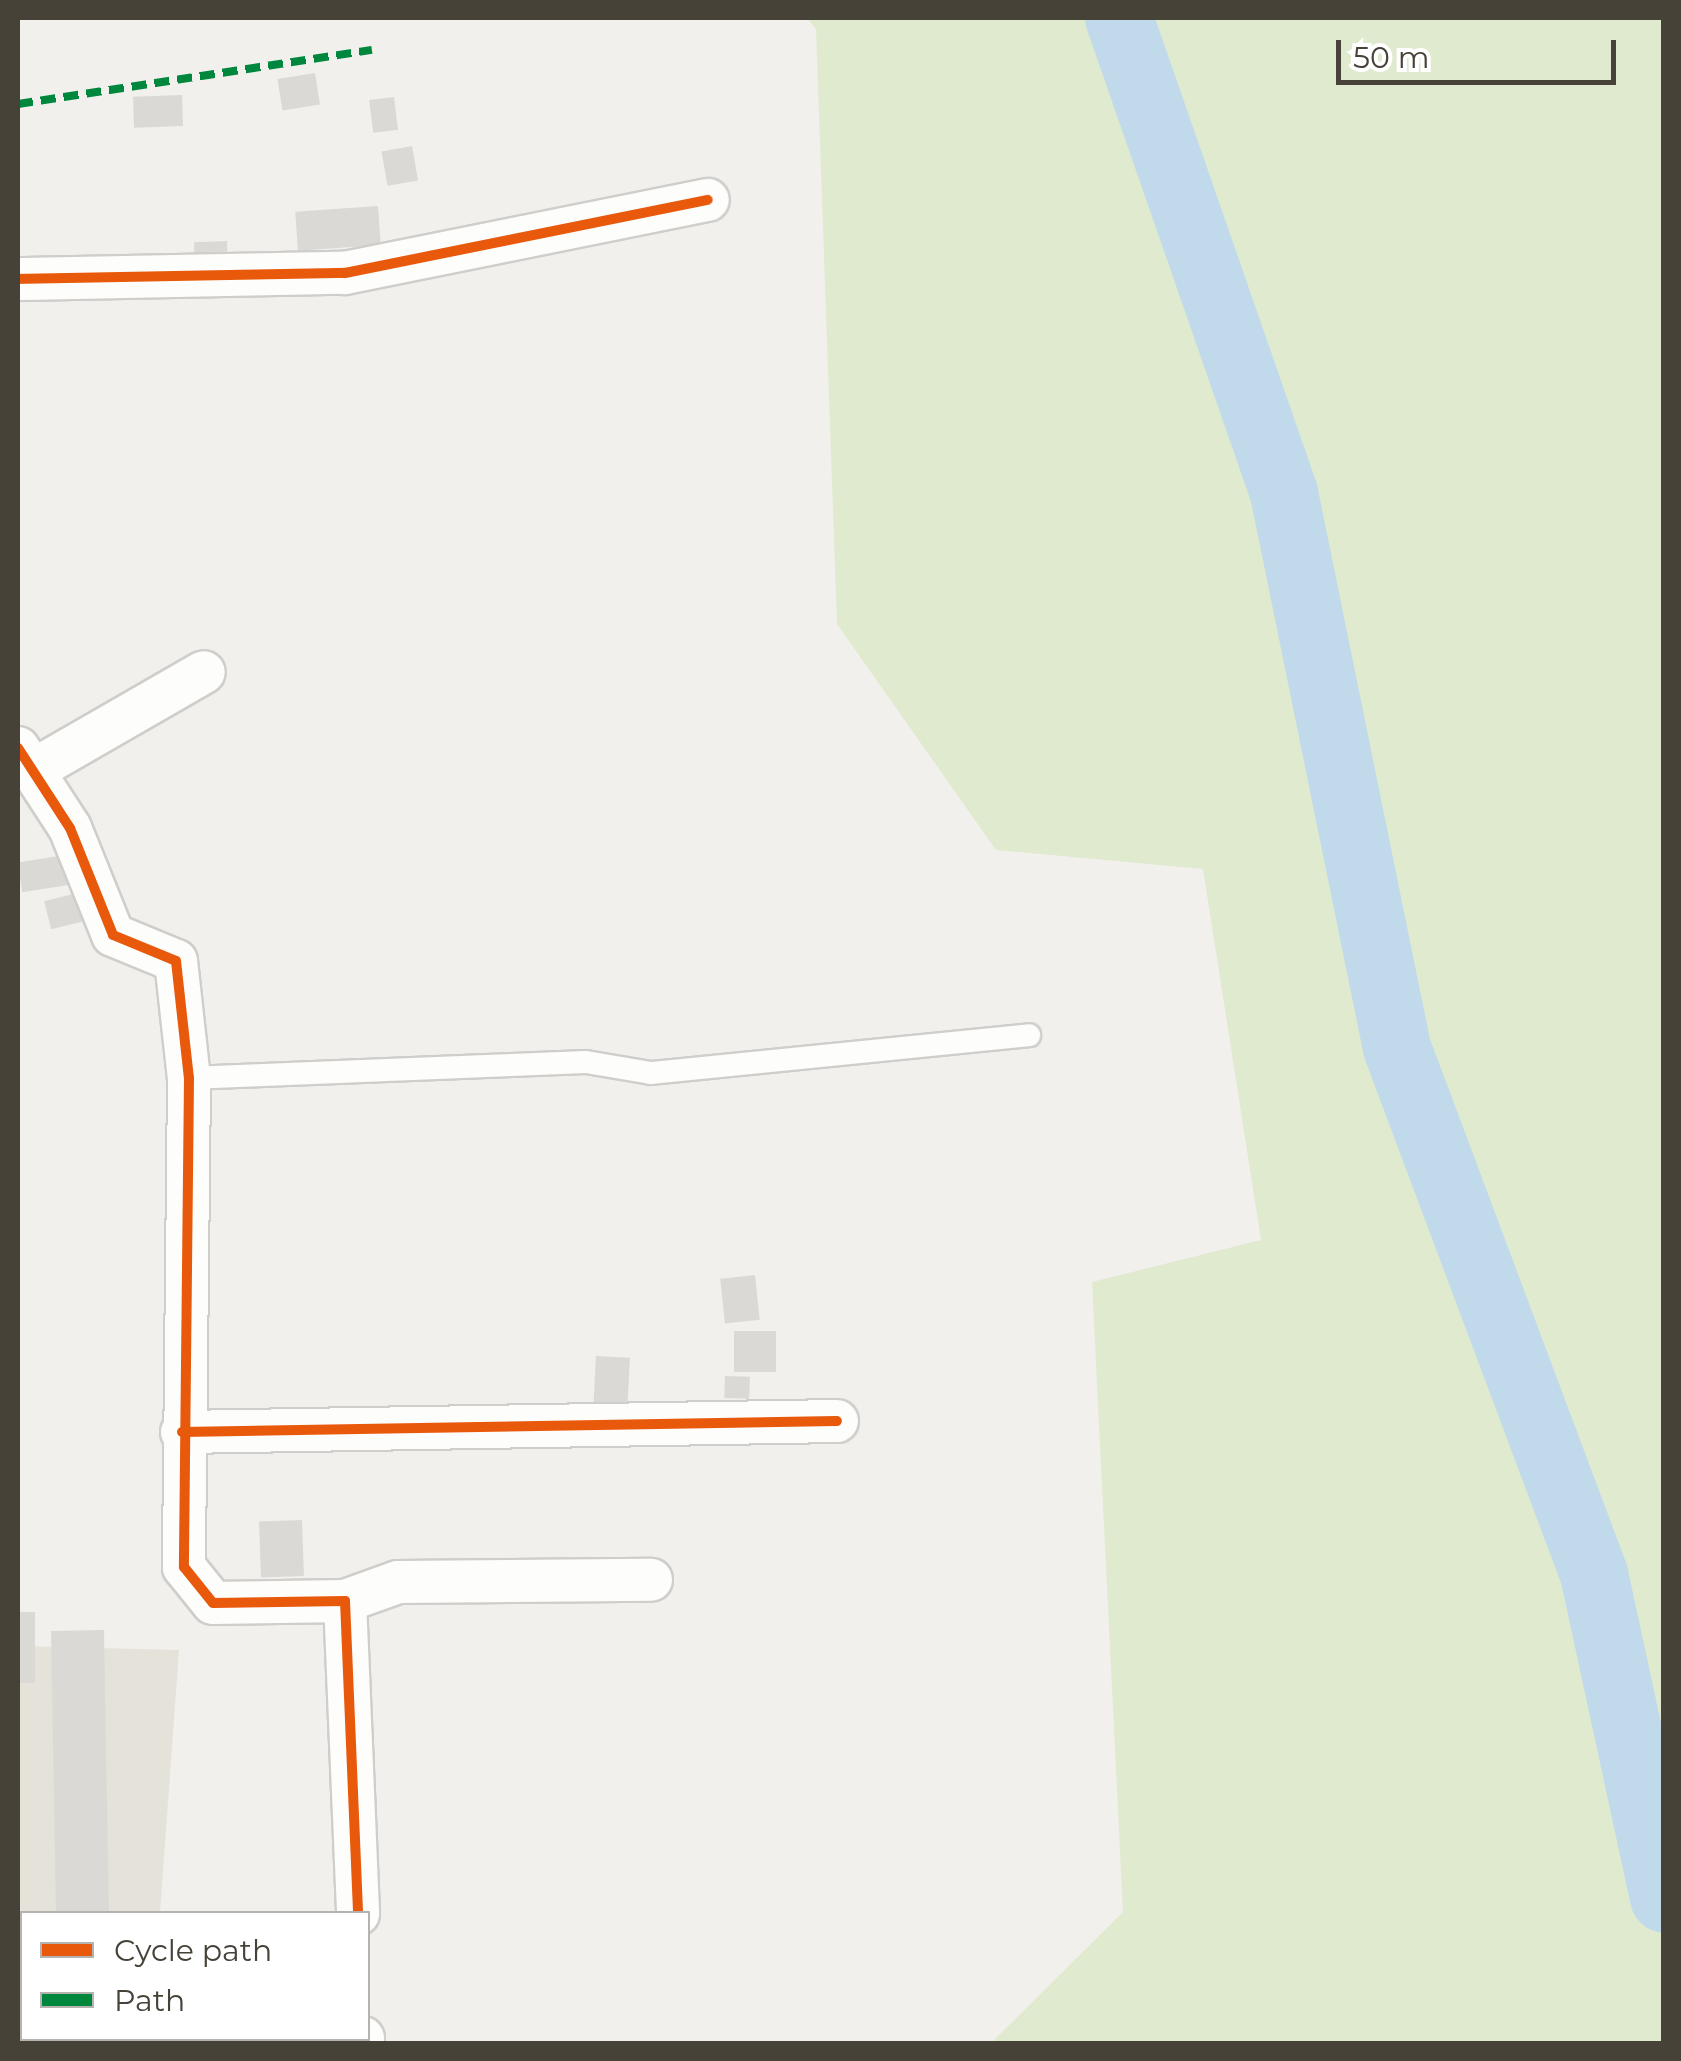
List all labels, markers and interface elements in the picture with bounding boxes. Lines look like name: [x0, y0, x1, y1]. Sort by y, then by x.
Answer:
scale bar: [1341, 20, 1621, 82]
text: 50 m: [1353, 39, 1430, 76]
legend: [20, 1911, 370, 2041]
text: Cycle path: [114, 1932, 272, 1969]
text: Path: [114, 1982, 185, 2019]

